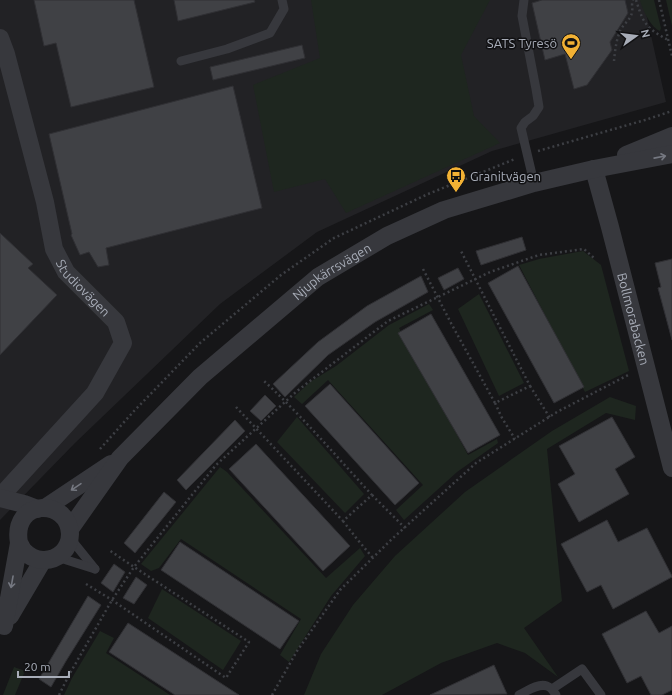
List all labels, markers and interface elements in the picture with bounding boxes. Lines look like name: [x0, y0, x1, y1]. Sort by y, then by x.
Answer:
north arrow: [616, 16, 656, 56]
text: N: [639, 28, 653, 39]
sports icon: SATS Tyresö: [560, 32, 582, 60]
place label: SATS Tyresö: [487, 36, 557, 50]
one-way arrow: [653, 152, 666, 160]
bus stop icon: Granitvägen: [445, 165, 467, 193]
place label: Granitvägen: [470, 169, 541, 183]
street label: Njupkärrsvägen: [290, 240, 373, 302]
street label: Studiovägen: [54, 257, 113, 319]
street label: Bollmorabacken: [615, 271, 652, 366]
one-way arrow: [71, 483, 82, 491]
one-way arrow: [8, 575, 16, 588]
scale bar: [18, 653, 69, 679]
text: 20 m: [24, 660, 51, 673]

